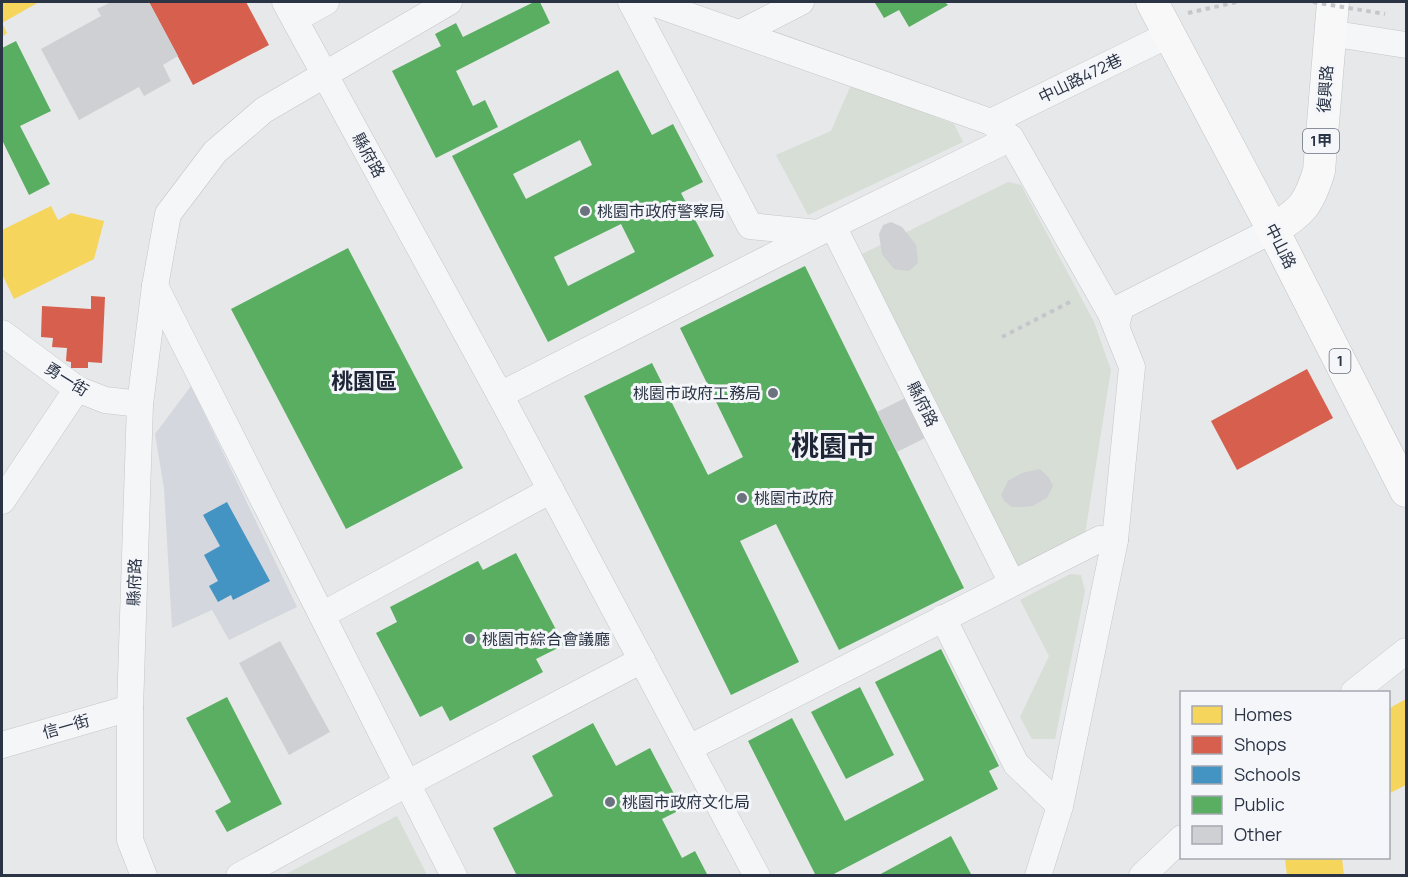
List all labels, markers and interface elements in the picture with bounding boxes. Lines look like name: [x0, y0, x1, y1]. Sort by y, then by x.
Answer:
street label: 中山路472巷: [1034, 48, 1126, 108]
street label: 復興路: [1312, 64, 1338, 114]
street label: 縣府路: [348, 129, 390, 181]
road number: 1甲: [1303, 129, 1339, 153]
place label: 桃園市政府警察局: [597, 200, 725, 222]
marker: 桃園市政府警察局: [578, 204, 592, 218]
street label: 中山路: [1260, 220, 1302, 272]
road number: 1: [1330, 349, 1350, 373]
street label: 勇一街: [41, 357, 93, 401]
district label: 桃園區: [331, 366, 397, 396]
street label: 縣府路: [902, 378, 944, 430]
place label: 桃園市政府工務局: [633, 382, 761, 404]
marker: 桃園市政府工務局: [766, 386, 780, 400]
district label: 桃園市: [791, 426, 875, 464]
place label: 桃園市政府: [754, 487, 834, 509]
marker: 桃園市政府: [735, 491, 749, 505]
street label: 縣府路: [122, 558, 146, 606]
place label: 桃園市綜合會議廳: [482, 628, 610, 650]
marker: 桃園市綜合會議廳: [463, 632, 477, 646]
legend: [1180, 691, 1390, 859]
text: Homes: [1234, 702, 1292, 726]
street label: 信一街: [40, 709, 92, 743]
text: Shops: [1234, 732, 1286, 756]
text: Schools: [1234, 762, 1301, 786]
place label: 桃園市政府文化局: [622, 791, 750, 813]
text: Public: [1234, 792, 1285, 816]
marker: 桃園市政府文化局: [603, 795, 617, 809]
text: Other: [1234, 822, 1282, 846]

